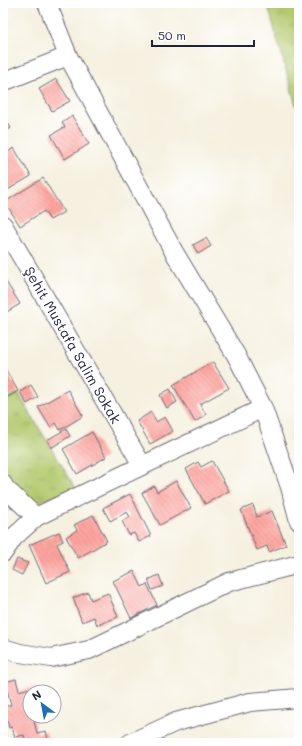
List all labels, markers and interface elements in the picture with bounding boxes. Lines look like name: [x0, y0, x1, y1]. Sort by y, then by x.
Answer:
scale bar: [152, 22, 254, 48]
text: 50 m: [158, 27, 186, 43]
street label: Şehit Mustafa Salim Sokak: [20, 263, 126, 427]
north arrow: [22, 684, 62, 724]
text: N: [29, 687, 44, 704]

